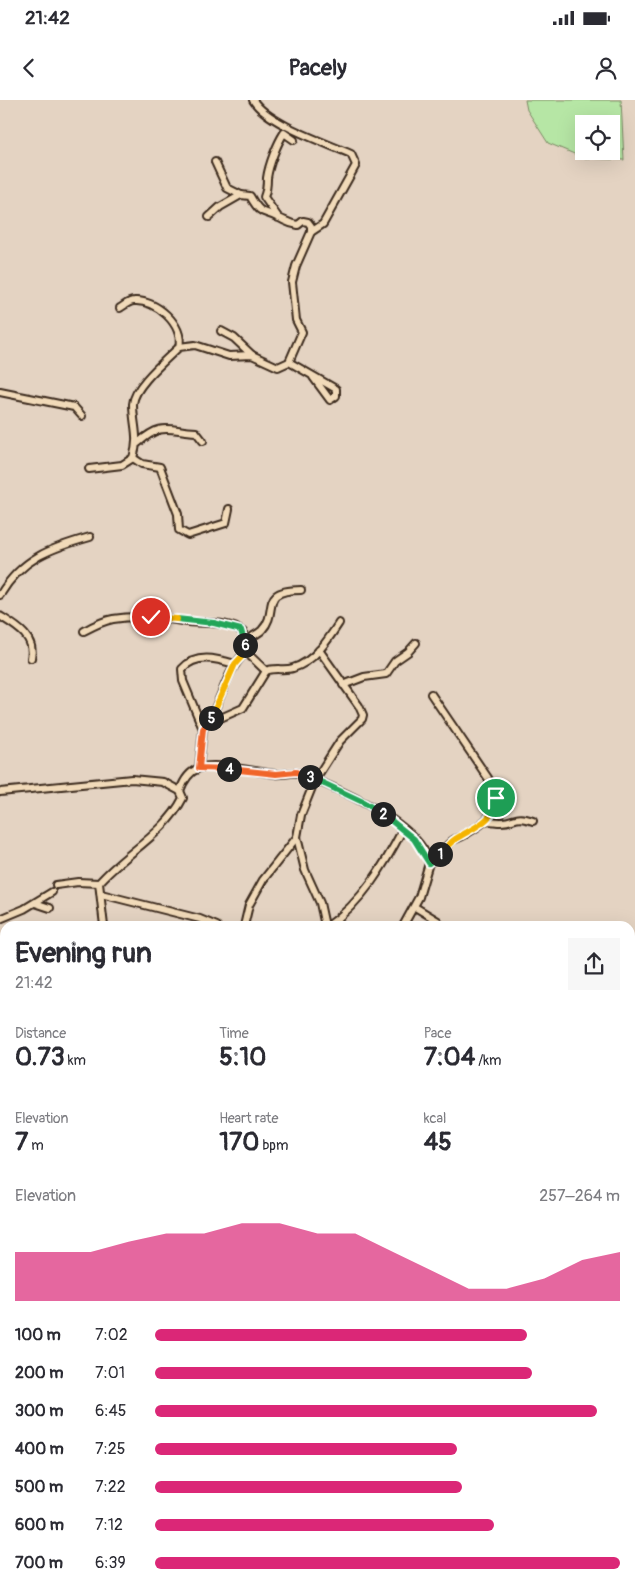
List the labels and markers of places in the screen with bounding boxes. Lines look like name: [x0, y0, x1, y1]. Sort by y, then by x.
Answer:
pin: [130, 596, 172, 638]
pin: 6: [232, 632, 258, 658]
pin: 5: [198, 706, 224, 730]
pin: 4: [216, 756, 242, 782]
pin: 3: [298, 764, 322, 790]
pin: [475, 777, 517, 819]
pin: 2: [370, 802, 396, 826]
pin: 1: [428, 842, 452, 866]

